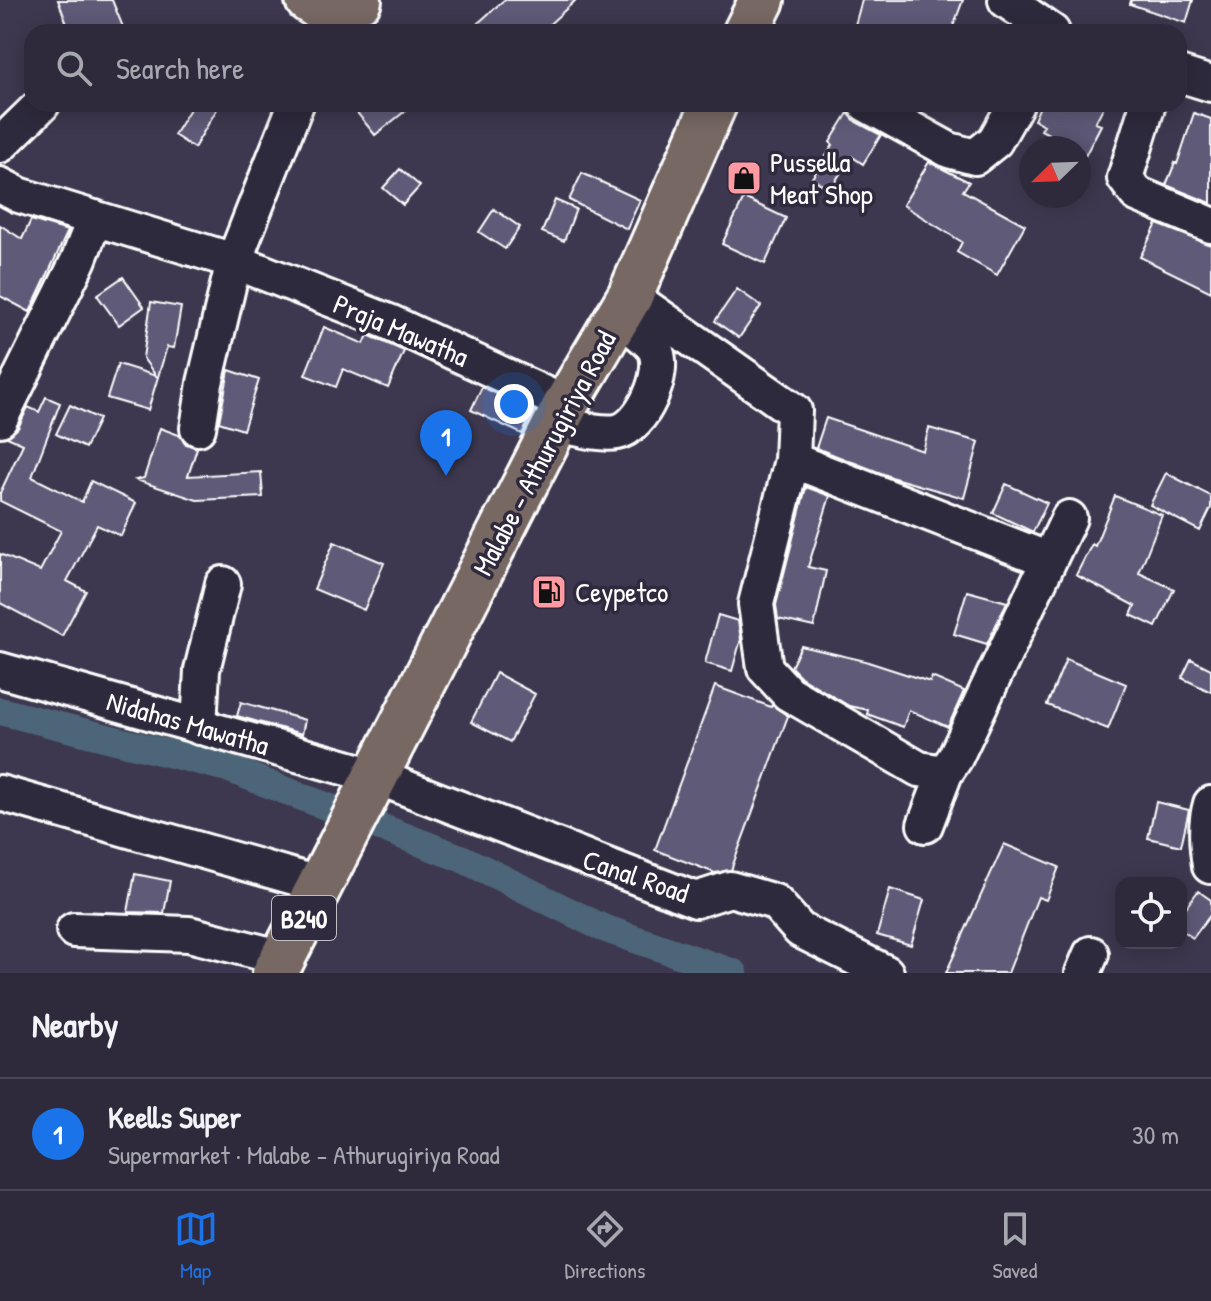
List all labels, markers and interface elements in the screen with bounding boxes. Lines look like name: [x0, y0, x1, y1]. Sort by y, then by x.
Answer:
search box: [24, 24, 1187, 112]
icon: search: [52, 46, 96, 90]
text: Search here: [116, 48, 244, 88]
north arrow: [1019, 136, 1091, 208]
place label: Pussella Meat Shop: [770, 143, 873, 213]
shop icon: Pussella Meat Shop: [725, 159, 763, 197]
street label: Praja Mawatha: [328, 285, 474, 375]
street label: Malabe - Athurugiriya Road: [463, 324, 625, 582]
your location: [494, 384, 534, 424]
pin: 1: [420, 410, 472, 476]
fuel station icon: Ceypetco: [530, 573, 568, 611]
place label: Ceypetco: [575, 573, 668, 611]
street label: Nidahas Mawatha: [103, 682, 274, 764]
street label: Canal Road: [578, 840, 694, 912]
map controls: [1115, 877, 1187, 949]
button: locate: [1115, 877, 1187, 949]
road number: B240: [272, 896, 336, 940]
text: Nearby: [32, 1002, 118, 1048]
text: Keells Super: [108, 1097, 241, 1137]
text: 1: [53, 1117, 63, 1152]
text: 30 m: [1132, 1117, 1179, 1152]
text: Supermarket · Malabe - Athurugiriya Road: [108, 1137, 500, 1172]
tab: Map: [174, 1207, 218, 1285]
tab: Directions: [565, 1207, 646, 1285]
tab: Saved: [993, 1207, 1037, 1285]

